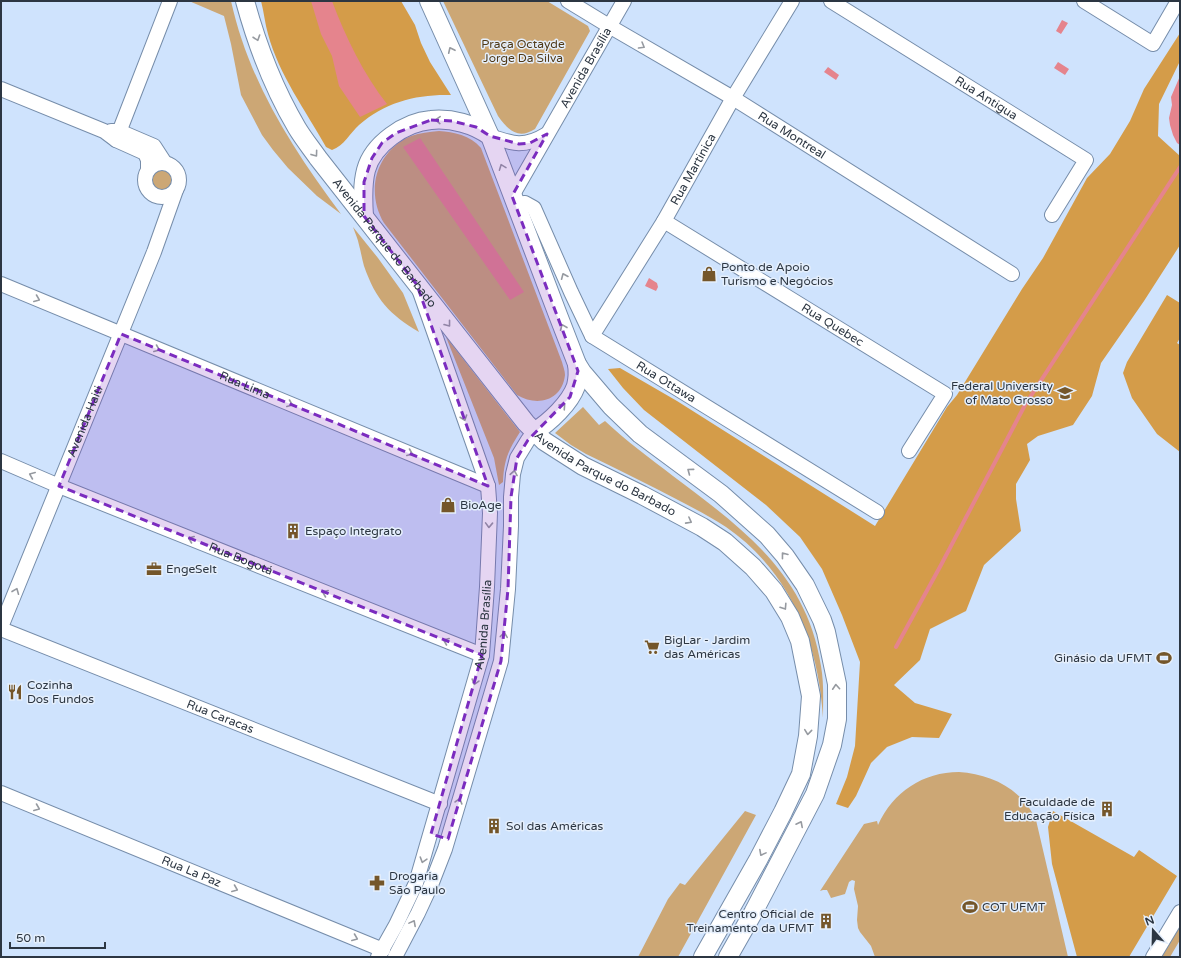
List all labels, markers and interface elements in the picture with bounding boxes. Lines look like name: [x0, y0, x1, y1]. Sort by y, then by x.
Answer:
street label: Avenida Brasília: [557, 25, 614, 110]
one-way arrow: [252, 35, 261, 42]
park label: Praça Octayde Jorge Da Silva: [481, 37, 565, 65]
one-way arrow: [638, 41, 645, 48]
one-way arrow: [448, 46, 456, 54]
street label: Rua Antigua: [952, 73, 1020, 123]
street label: Rua Montreal: [755, 109, 828, 162]
one-way arrow: [435, 116, 441, 124]
street label: Rua Martinica: [667, 131, 719, 207]
one-way arrow: [310, 150, 318, 157]
one-way arrow: [498, 163, 506, 170]
street label: Avenida Parque do Barbado: [330, 176, 439, 310]
place label: Ponto de Apoio Turismo e Negócios: [721, 260, 833, 288]
shop icon: Ponto de Apoio Turismo e Negócios: [700, 265, 718, 283]
one-way arrow: [560, 272, 568, 279]
one-way arrow: [33, 294, 41, 302]
street label: Rua Quebec: [799, 300, 866, 349]
one-way arrow: [443, 320, 450, 327]
one-way arrow: [559, 324, 567, 331]
one-way arrow: [153, 344, 160, 352]
street label: Rua Ottawa: [634, 358, 699, 405]
street label: Rua Lima: [217, 368, 272, 402]
place label: Federal University of Mato Grosso: [951, 379, 1054, 407]
street label: Avenida Haiti: [64, 384, 106, 459]
school or university icon: Federal University of Mato Grosso: [1056, 384, 1074, 402]
one-way arrow: [287, 399, 294, 407]
one-way arrow: [558, 403, 565, 411]
one-way arrow: [459, 414, 468, 421]
street label: Avenida Parque do Barbado: [532, 429, 678, 519]
one-way arrow: [407, 449, 414, 457]
one-way arrow: [687, 469, 694, 476]
one-way arrow: [509, 470, 518, 476]
one-way arrow: [29, 471, 36, 479]
shop icon: BioAge: [439, 496, 457, 514]
place label: BioAge: [460, 498, 502, 512]
one-way arrow: [685, 516, 693, 523]
building icon: Espaço Integrato: [284, 522, 302, 540]
one-way arrow: [485, 522, 494, 528]
place label: Espaço Integrato: [305, 524, 402, 538]
one-way arrow: [188, 536, 195, 544]
street label: Rua Bogotá: [207, 540, 275, 578]
one-way arrow: [782, 553, 789, 560]
office icon: EngeSelt: [145, 560, 163, 578]
place label: EngeSelt: [166, 562, 217, 576]
street label: Avenida Brasília: [471, 579, 494, 671]
one-way arrow: [11, 588, 19, 595]
one-way arrow: [322, 589, 329, 597]
one-way arrow: [779, 603, 787, 610]
one-way arrow: [499, 632, 508, 639]
place label: BigLar - Jardim das Américas: [664, 633, 750, 661]
one-way arrow: [442, 638, 450, 646]
supermarket icon: BigLar - Jardim das Américas: [643, 638, 661, 656]
sports icon: Ginásio da UFMT: [1155, 649, 1173, 667]
place label: Ginásio da UFMT: [1054, 651, 1153, 665]
place label: Cozinha Dos Fundos: [27, 678, 94, 706]
one-way arrow: [471, 678, 480, 685]
restaurant icon: Cozinha Dos Fundos: [6, 683, 24, 701]
one-way arrow: [832, 684, 841, 690]
street label: Rua Caracas: [185, 697, 256, 736]
one-way arrow: [803, 729, 812, 735]
place label: Faculdade de Educação Física: [1004, 795, 1095, 823]
one-way arrow: [454, 798, 463, 805]
building icon: Faculdade de Educação Física: [1098, 800, 1116, 818]
one-way arrow: [33, 803, 41, 811]
building icon: Sol das Américas: [485, 817, 503, 835]
place label: Sol das Américas: [506, 819, 603, 833]
one-way arrow: [795, 821, 803, 828]
one-way arrow: [759, 849, 766, 856]
street label: Rua La Paz: [160, 853, 223, 890]
one-way arrow: [419, 857, 428, 864]
place label: Drogaria São Paulo: [389, 869, 446, 897]
pharmacy icon: Drogaria São Paulo: [368, 874, 386, 892]
one-way arrow: [232, 885, 239, 893]
sports icon: COT UFMT: [961, 898, 979, 916]
place label: COT UFMT: [982, 900, 1046, 914]
place label: Centro Oficial de Treinamento da UFMT: [687, 907, 815, 935]
north arrow: [1133, 910, 1173, 950]
building icon: Centro Oficial de Treinamento da UFMT: [817, 912, 835, 930]
text: N: [1143, 913, 1156, 929]
one-way arrow: [409, 919, 416, 927]
scale bar: [10, 924, 105, 950]
text: 50 m: [16, 931, 45, 945]
one-way arrow: [352, 934, 359, 942]

